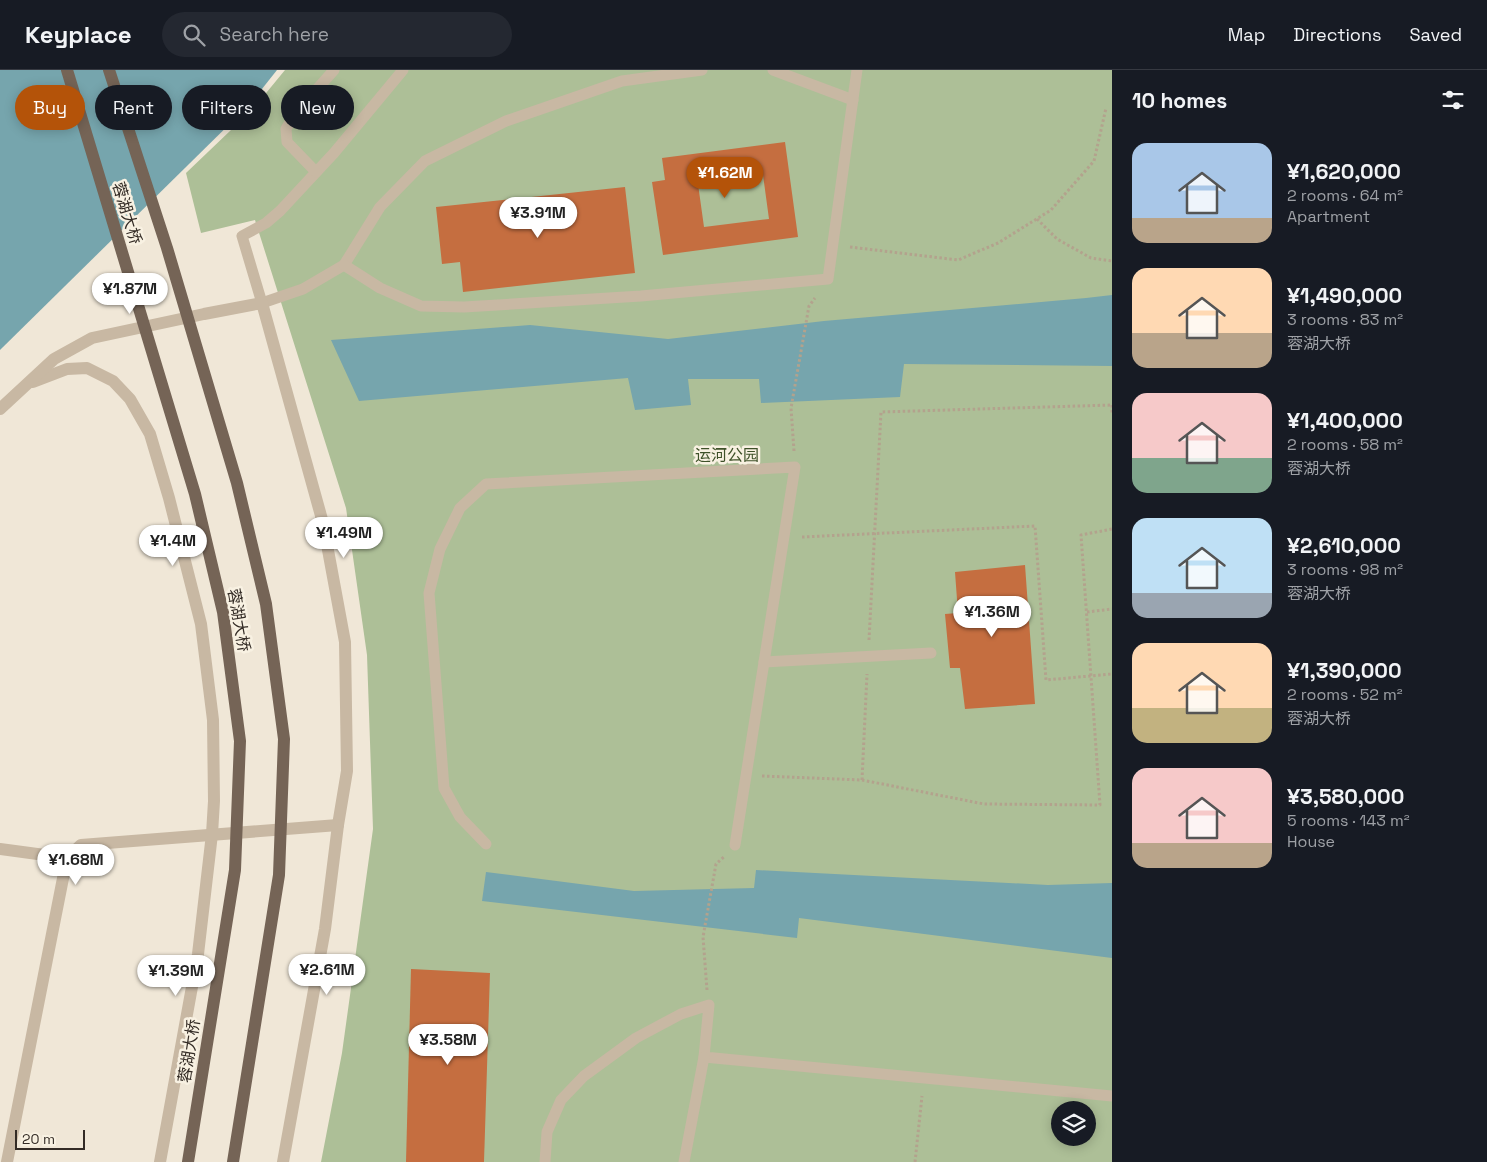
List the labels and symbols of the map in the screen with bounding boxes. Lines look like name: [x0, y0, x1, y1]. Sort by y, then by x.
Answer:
pin: ¥1.62M: [684, 156, 766, 199]
street label: 蓉湖大桥: [108, 179, 146, 247]
pin: ¥3.91M: [497, 196, 579, 239]
pin: ¥1.87M: [89, 272, 171, 315]
park label: 运河公园: [695, 445, 759, 466]
pin: ¥1.49M: [303, 516, 385, 559]
pin: ¥1.4M: [138, 524, 208, 567]
street label: 蓉湖大桥: [223, 587, 255, 653]
pin: ¥1.36M: [951, 596, 1033, 638]
pin: ¥1.68M: [35, 844, 117, 886]
pin: ¥1.39M: [135, 954, 217, 997]
pin: ¥2.61M: [286, 954, 368, 996]
street label: 蓉湖大桥: [174, 1018, 204, 1084]
pin: ¥3.58M: [407, 1024, 489, 1066]
scale bar: [15, 1127, 85, 1150]

